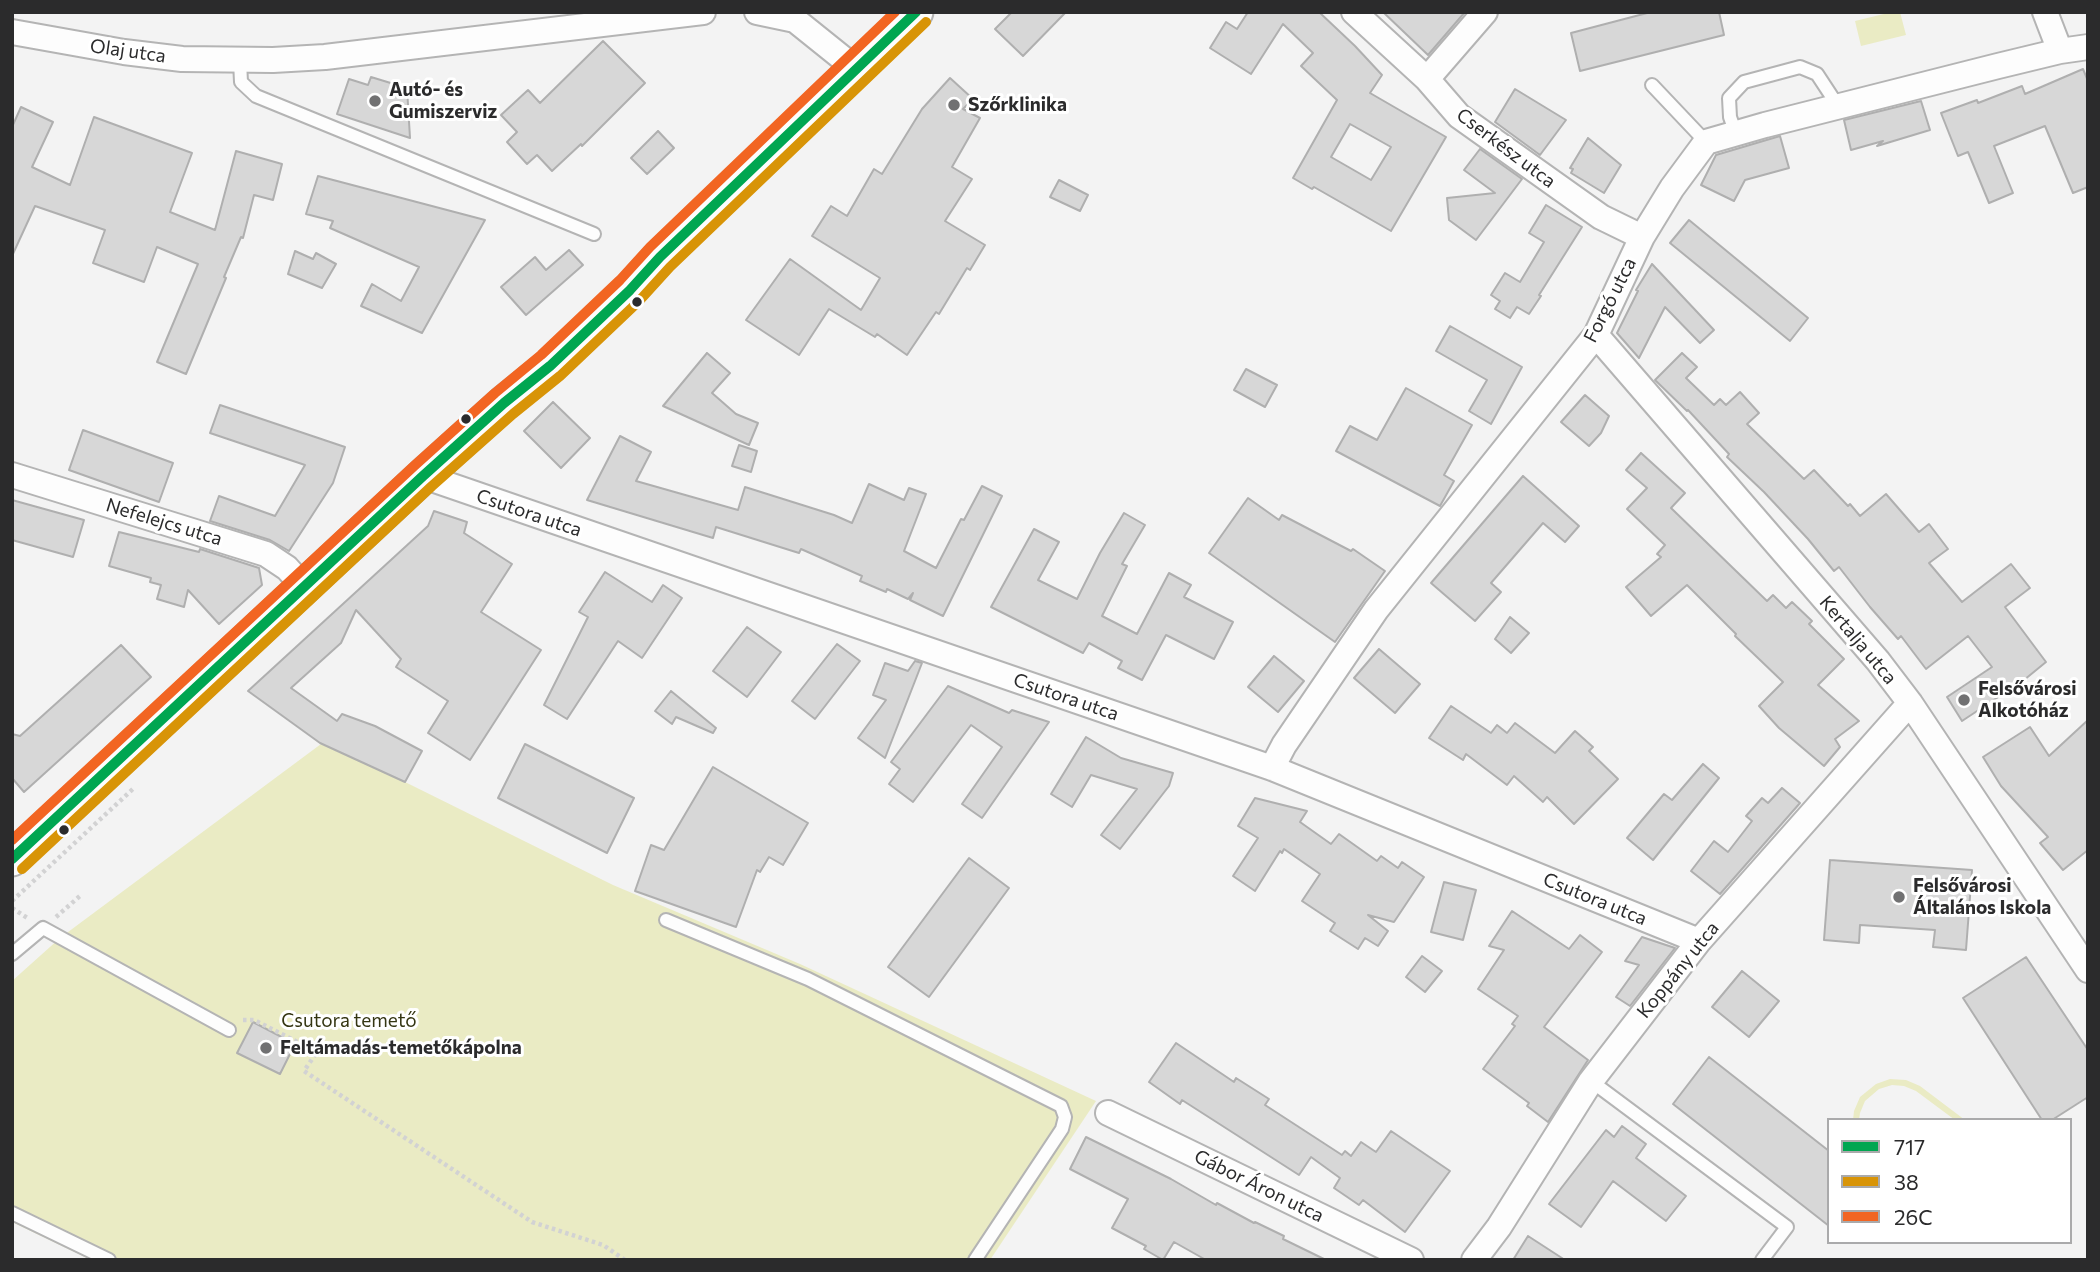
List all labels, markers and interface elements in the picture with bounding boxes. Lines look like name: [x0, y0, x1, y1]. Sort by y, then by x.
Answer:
street label: Olaj utca: [89, 34, 167, 68]
place label: Autó- és Gumiszerviz: [389, 79, 497, 123]
marker: Autó- és Gumiszerviz: [367, 93, 383, 109]
place label: Szőrklinika: [968, 94, 1067, 116]
marker: Szőrklinika: [946, 97, 962, 113]
street label: Cserkész utca: [1452, 103, 1560, 193]
street label: Forgó utca: [1579, 254, 1641, 346]
unlabelled marker: [630, 295, 644, 309]
unlabelled marker: [459, 412, 473, 426]
street label: Csutora utca: [473, 484, 585, 542]
street label: Nefelejcs utca: [103, 494, 225, 550]
street label: Kertalja utca: [1814, 591, 1902, 689]
street label: Csutora utca: [1010, 668, 1122, 726]
place label: Felsővárosi Alkotóház: [1978, 678, 2077, 722]
marker: Felsővárosi Alkotóház: [1956, 692, 1972, 708]
unlabelled marker: [57, 823, 71, 837]
street label: Csutora utca: [1540, 868, 1650, 930]
place label: Felsővárosi Általános Iskola: [1913, 875, 2051, 919]
marker: Felsővárosi Általános Iskola: [1891, 889, 1907, 905]
street label: Koppány utca: [1632, 917, 1724, 1023]
park label: Csutora temető: [281, 1010, 417, 1032]
place label: Feltámadás-temetőkápolna: [280, 1037, 522, 1059]
marker: Feltámadás-temetőkápolna: [258, 1040, 274, 1056]
legend: [1827, 1118, 2072, 1244]
text: 717: [1894, 1134, 1925, 1159]
street label: Gábor Áron utca: [1190, 1145, 1328, 1227]
text: 38: [1894, 1169, 1919, 1194]
text: 26C: [1894, 1204, 1933, 1229]

